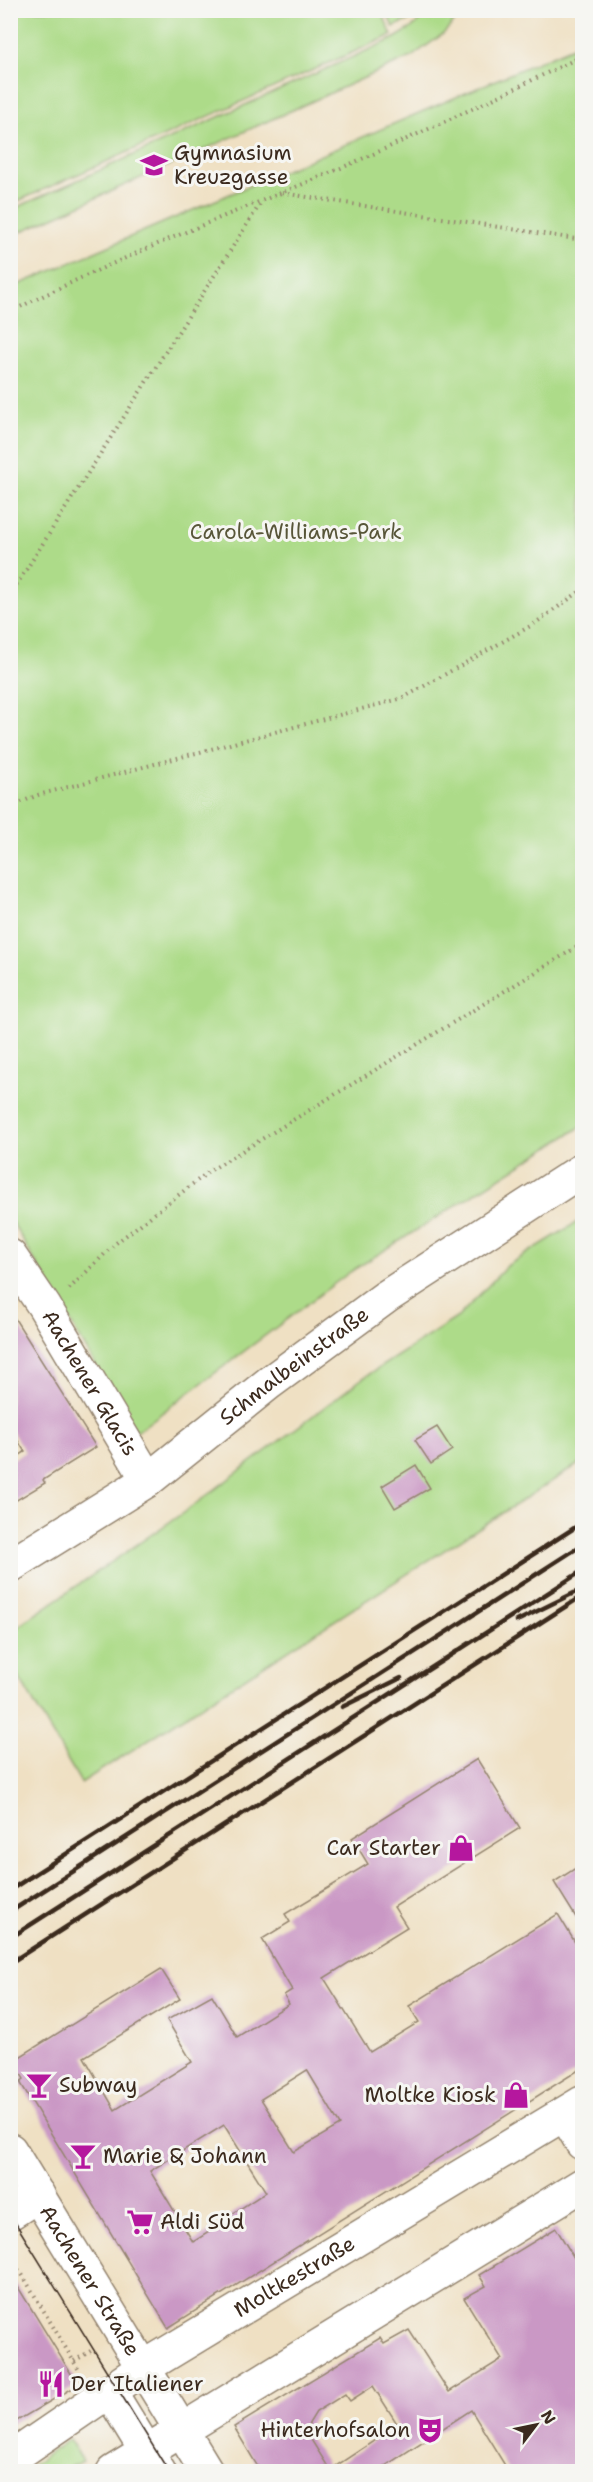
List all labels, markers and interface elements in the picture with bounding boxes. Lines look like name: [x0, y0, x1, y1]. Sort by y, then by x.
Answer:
place label: Gymnasium Kreuzgasse: [174, 139, 292, 191]
school or university icon: Gymnasium Kreuzgasse: [139, 150, 169, 180]
park label: Carola-Williams-Park: [190, 518, 402, 546]
street label: Schmalbeinstraße: [213, 1300, 374, 1431]
street label: Aachener Glacis: [36, 1305, 144, 1461]
shop icon: Car Starter: [446, 1833, 476, 1863]
place label: Car Starter: [326, 1834, 441, 1862]
bar icon: Subway: [24, 2070, 54, 2100]
place label: Subway: [59, 2071, 137, 2099]
shop icon: Moltke Kiosk: [501, 2080, 531, 2110]
place label: Moltke Kiosk: [365, 2081, 496, 2109]
bar icon: Marie & Johann: [68, 2141, 98, 2171]
place label: Marie & Johann: [103, 2142, 267, 2170]
street label: Aachener Straße: [33, 2200, 147, 2361]
supermarket icon: Aldi Süd: [125, 2207, 155, 2237]
place label: Aldi Süd: [160, 2208, 244, 2236]
street label: Moltkestraße: [229, 2229, 360, 2324]
restaurant icon: Der Italiener: [36, 2369, 66, 2399]
place label: Der Italiener: [71, 2370, 204, 2398]
north arrow: [506, 2395, 566, 2455]
text: N: [536, 2406, 561, 2428]
theatre icon: Hinterhofsalon: [415, 2415, 445, 2445]
place label: Hinterhofsalon: [260, 2416, 410, 2444]

